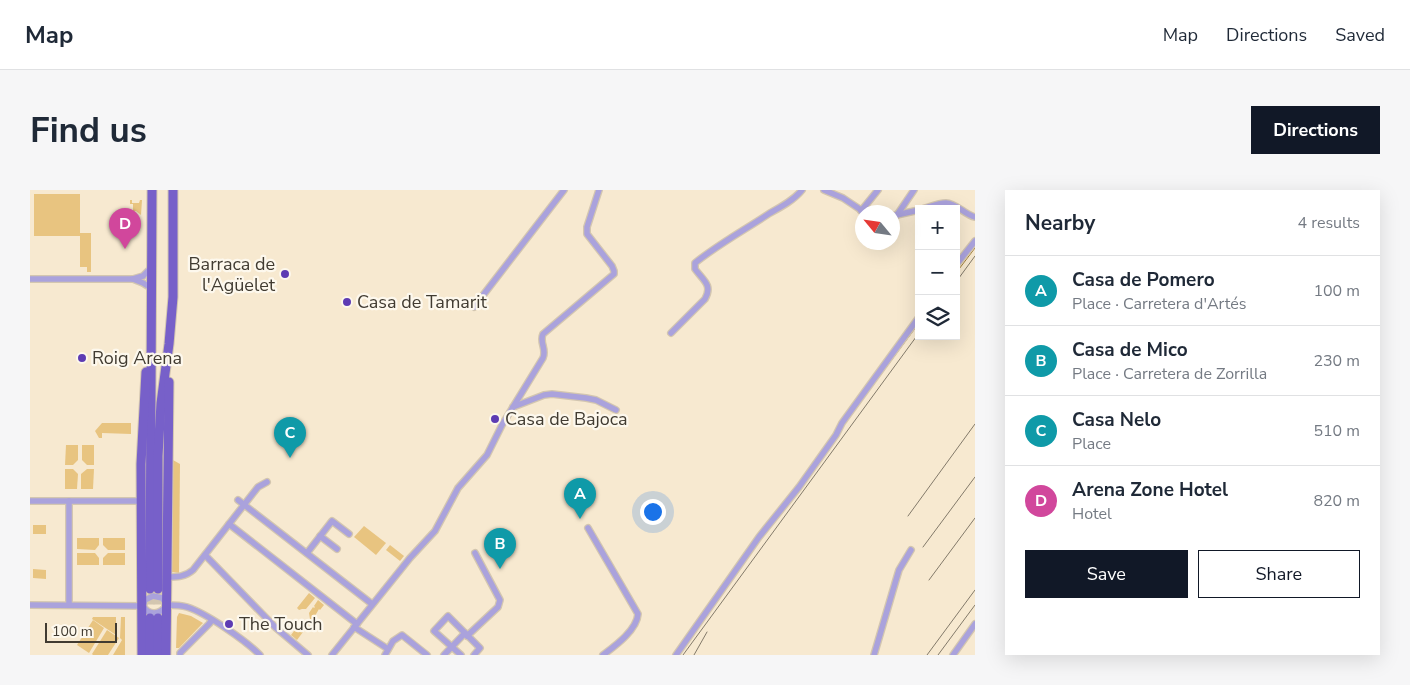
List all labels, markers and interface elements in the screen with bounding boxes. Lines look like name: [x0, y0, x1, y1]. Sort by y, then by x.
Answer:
text: Map: [25, 19, 73, 51]
text: Map: [1163, 23, 1198, 47]
text: Directions: [1226, 23, 1307, 47]
text: Saved: [1335, 23, 1385, 47]
button: Directions: [1251, 106, 1380, 154]
text: Find us: [30, 107, 147, 154]
north arrow: [855, 205, 900, 250]
map controls: [915, 205, 960, 340]
button: +: [915, 205, 960, 250]
pin: D: [109, 208, 141, 249]
text: Nearby: [1025, 209, 1095, 237]
text: 4 results: [1298, 212, 1360, 234]
button: −: [915, 250, 960, 295]
place label: Barraca de l'Agüelet: [188, 252, 276, 297]
text: Casa de Pomero: [1072, 267, 1215, 293]
marker: Barraca de l'Agüelet: [279, 268, 291, 280]
text: A: [1035, 280, 1047, 302]
text: 100 m: [1313, 280, 1360, 302]
place label: Casa de Tamarit: [357, 290, 487, 314]
text: Place · Carretera d'Artés: [1072, 293, 1247, 315]
button: layers: [915, 295, 960, 340]
marker: Casa de Tamarit: [341, 296, 353, 308]
text: Casa de Mico: [1072, 337, 1188, 363]
place label: Roig Arena: [92, 346, 182, 370]
text: B: [1035, 350, 1047, 372]
text: 230 m: [1313, 350, 1360, 372]
marker: Roig Arena: [76, 352, 88, 364]
text: Place · Carretera de Zorrilla: [1072, 363, 1267, 385]
place label: Casa de Bajoca: [505, 407, 628, 431]
text: Casa Nelo: [1072, 407, 1161, 433]
marker: Casa de Bajoca: [489, 413, 501, 425]
pin: C: [274, 417, 306, 458]
text: C: [1036, 420, 1046, 442]
text: 510 m: [1313, 420, 1360, 442]
text: Place: [1072, 433, 1111, 455]
text: Arena Zone Hotel: [1072, 477, 1228, 503]
pin: A: [564, 478, 596, 519]
text: D: [1035, 490, 1047, 512]
text: 820 m: [1313, 490, 1360, 512]
your location: [640, 499, 666, 525]
text: Hotel: [1072, 503, 1112, 525]
pin: B: [484, 528, 516, 569]
button: Save: [1025, 550, 1188, 598]
button: Share: [1198, 550, 1360, 598]
place label: The Touch: [239, 612, 322, 636]
marker: The Touch: [223, 618, 235, 630]
scale bar: [45, 620, 118, 643]
text: 100 m: [52, 622, 93, 641]

